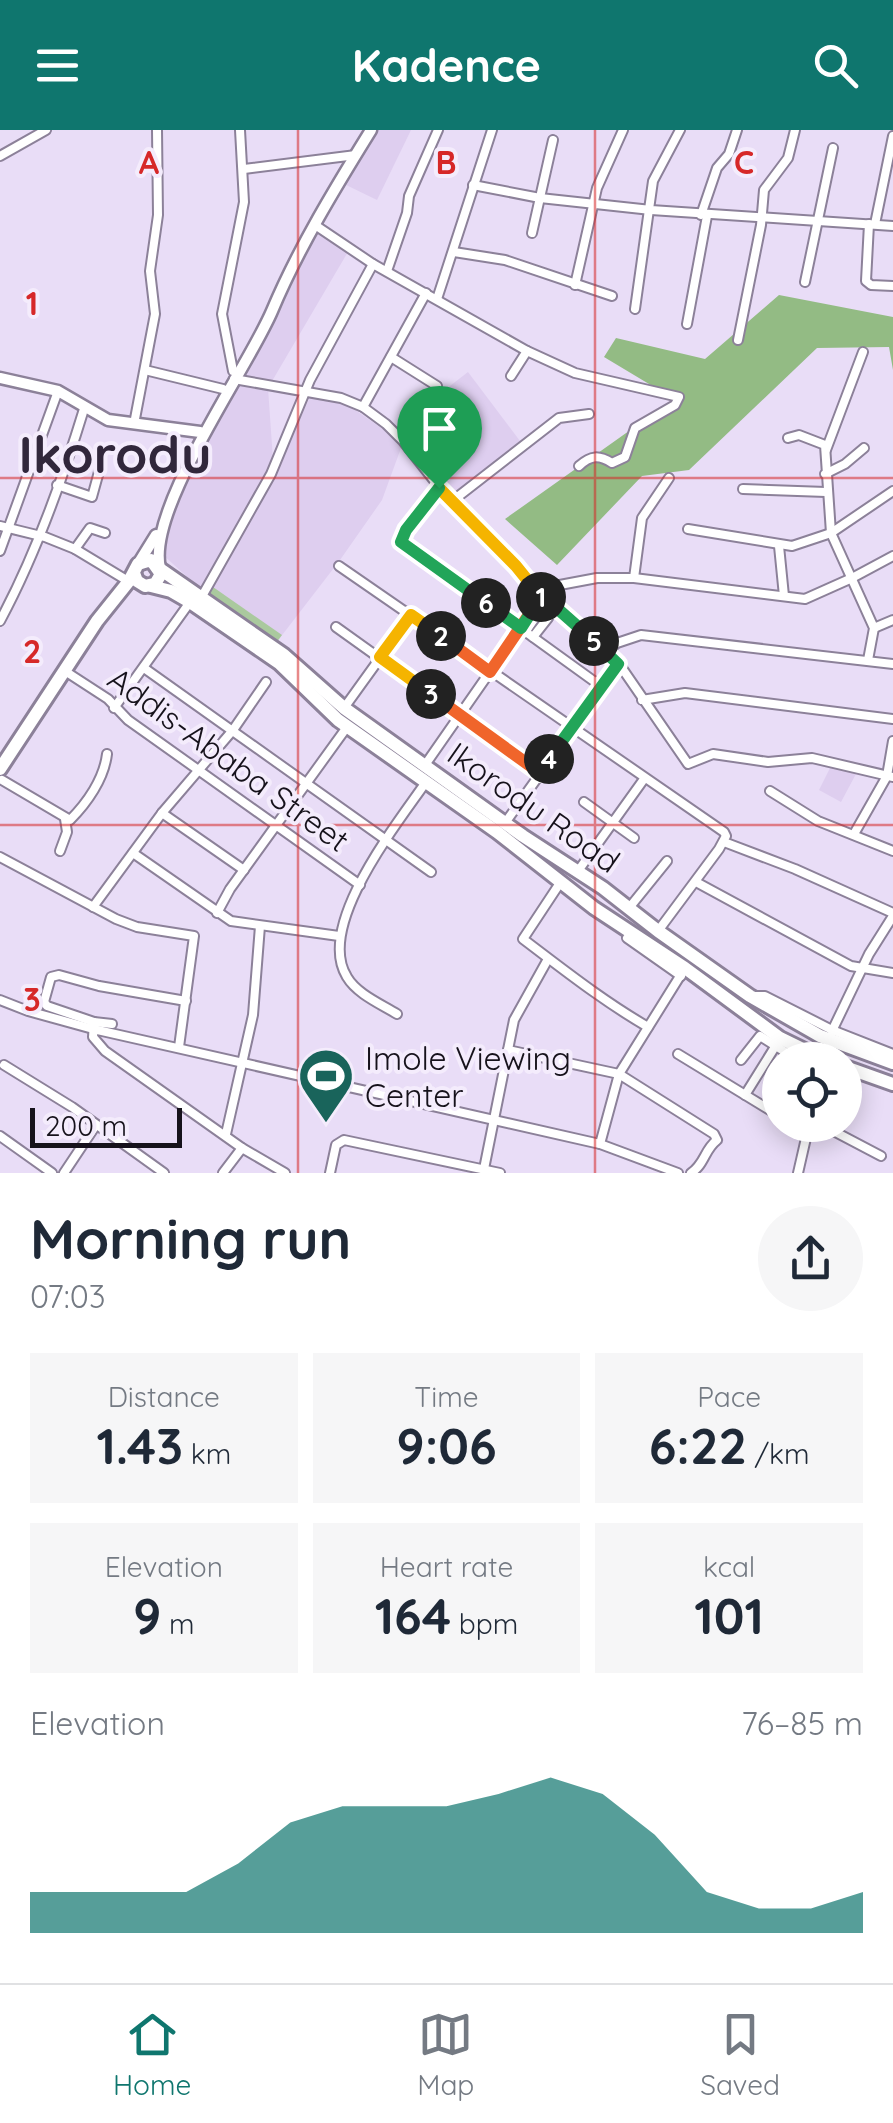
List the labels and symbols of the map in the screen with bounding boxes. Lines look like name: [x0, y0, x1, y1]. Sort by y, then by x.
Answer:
text: A: [139, 142, 160, 182]
text: B: [436, 142, 456, 182]
text: C: [734, 142, 754, 182]
text: 1: [26, 283, 38, 323]
pin: [397, 386, 482, 489]
district label: Ikorodu: [18, 421, 212, 486]
pin: 1: [516, 572, 566, 622]
pin: 6: [461, 578, 511, 628]
pin: 2: [416, 611, 466, 661]
pin: 5: [569, 616, 619, 666]
text: 2: [23, 631, 41, 671]
street label: Addis-Ababa Street: [101, 658, 357, 860]
pin: 3: [406, 669, 456, 719]
street label: Ikorodu Road: [440, 733, 628, 881]
pin: 4: [524, 734, 574, 784]
text: 3: [23, 979, 41, 1019]
place label: Imole Viewing Center: [365, 1038, 571, 1115]
sports icon: Imole Viewing Center: [296, 1046, 356, 1125]
scale bar: [30, 1103, 182, 1148]

